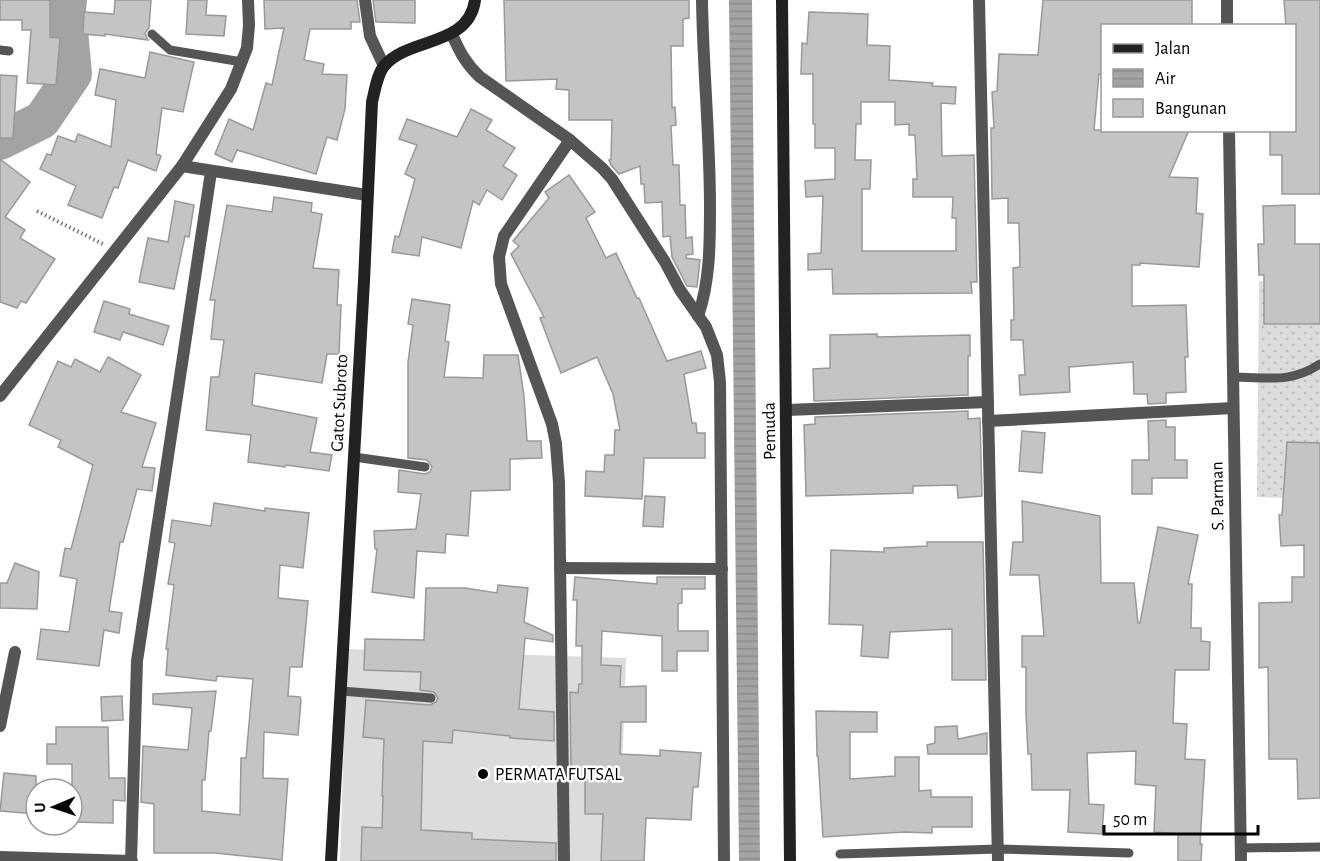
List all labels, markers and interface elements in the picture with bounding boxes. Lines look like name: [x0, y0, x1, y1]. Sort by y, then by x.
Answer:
legend: [1101, 24, 1296, 132]
text: Jalan: [1155, 40, 1190, 58]
text: Air: [1155, 70, 1176, 88]
text: Bangunan: [1155, 100, 1227, 118]
street label: Gatot Subroto: [328, 354, 352, 452]
street label: Pemuda: [760, 402, 780, 460]
street label: S. Parman: [1208, 461, 1228, 531]
place label: PERMATA FUTSAL: [495, 766, 622, 784]
marker: PERMATA FUTSAL: [476, 767, 490, 781]
north arrow: [24, 777, 84, 837]
scale bar: [1104, 798, 1258, 836]
text: U: [32, 802, 48, 813]
text: 50 m: [1113, 811, 1147, 829]

